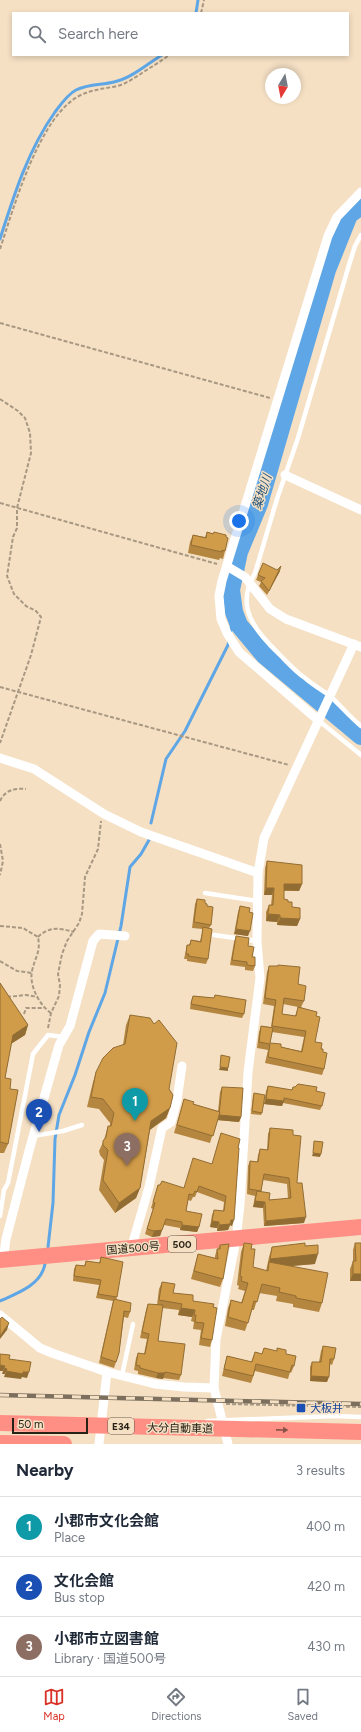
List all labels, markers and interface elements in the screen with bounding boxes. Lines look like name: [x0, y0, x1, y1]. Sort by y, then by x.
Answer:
search box: [12, 12, 349, 56]
icon: search: [26, 23, 48, 45]
text: Search here: [58, 25, 138, 43]
north arrow: [265, 68, 301, 104]
water label: 築地川: [250, 471, 275, 511]
your location: [229, 511, 249, 531]
pin: 1: [122, 1088, 148, 1121]
pin: 2: [26, 1099, 52, 1132]
pin: 3: [114, 1133, 140, 1166]
road number: 500: [168, 1236, 196, 1252]
street label: 国道500号: [106, 1240, 160, 1257]
marker: 大板井: [295, 1402, 307, 1414]
place label: 大板井: [310, 1402, 343, 1415]
scale bar: [12, 1416, 88, 1435]
text: 50 m: [18, 1418, 43, 1431]
road number: E34: [108, 1418, 134, 1434]
street label: 大分自動車道: [147, 1421, 213, 1436]
one-way arrow: [276, 1427, 289, 1433]
text: Nearby: [16, 1460, 74, 1480]
text: 3 results: [296, 1463, 345, 1478]
text: 小郡市文化会館: [54, 1512, 159, 1530]
text: 1: [26, 1519, 32, 1534]
text: 400 m: [306, 1519, 345, 1534]
text: Place: [54, 1530, 85, 1545]
text: 文化会館: [54, 1572, 114, 1590]
text: 2: [25, 1579, 33, 1594]
text: 420 m: [307, 1579, 345, 1594]
text: Bus stop: [54, 1590, 105, 1605]
text: 小郡市立図書館: [54, 1630, 159, 1648]
text: 3: [25, 1639, 33, 1654]
text: 430 m: [307, 1639, 345, 1654]
text: Library · 国道500号: [54, 1651, 167, 1666]
tab: Map: [43, 1686, 65, 1723]
tab: Directions: [151, 1686, 201, 1723]
tab: Saved: [288, 1686, 318, 1723]

